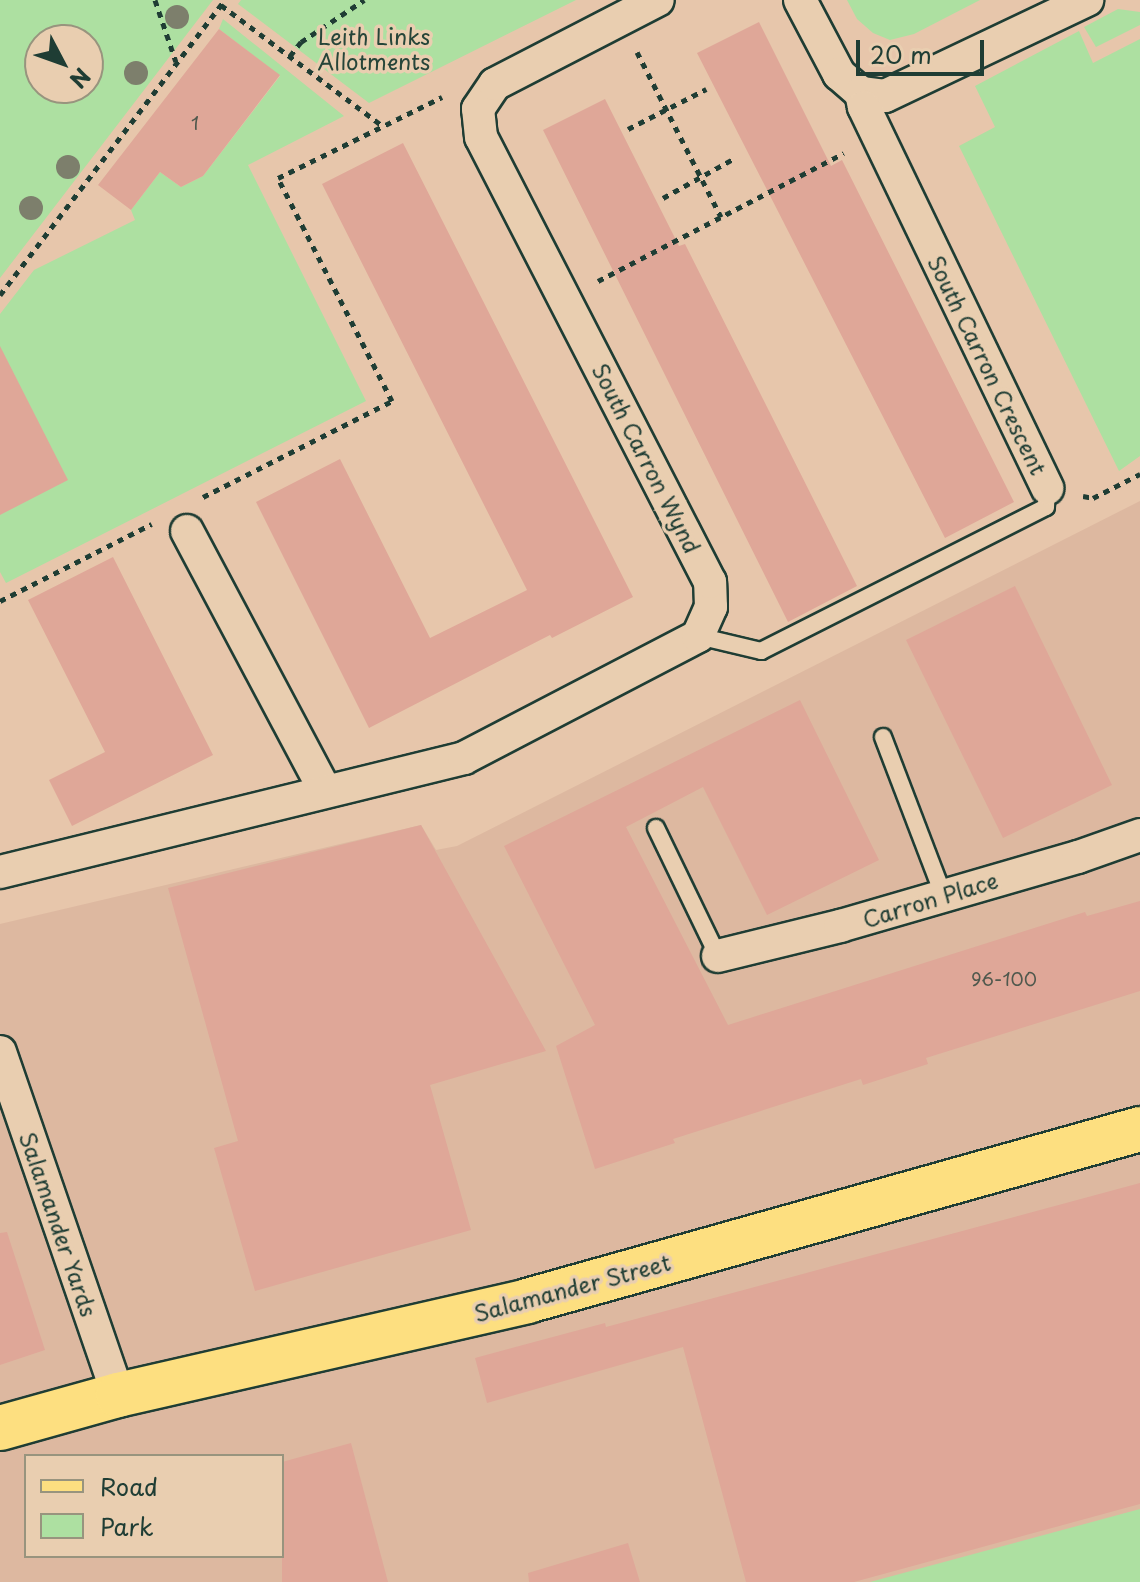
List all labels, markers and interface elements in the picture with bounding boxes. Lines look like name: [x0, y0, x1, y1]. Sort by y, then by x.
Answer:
park label: Leith Links Allotments: [317, 22, 431, 74]
north arrow: [24, 24, 104, 104]
scale bar: [860, 24, 988, 74]
text: 20 m: [870, 36, 932, 72]
text: N: [63, 61, 99, 96]
house number: 1: [191, 112, 199, 134]
street label: South Carron Crescent: [923, 250, 1053, 480]
street label: South Carron Wynd: [587, 358, 707, 558]
street label: Carron Place: [860, 866, 1000, 932]
house number: 96-100: [971, 968, 1037, 990]
street label: Salamander Yards: [15, 1127, 103, 1321]
street label: Salamander Street: [471, 1248, 673, 1326]
legend: [24, 1454, 284, 1558]
text: Road: [100, 1468, 158, 1504]
text: Park: [100, 1508, 154, 1544]

